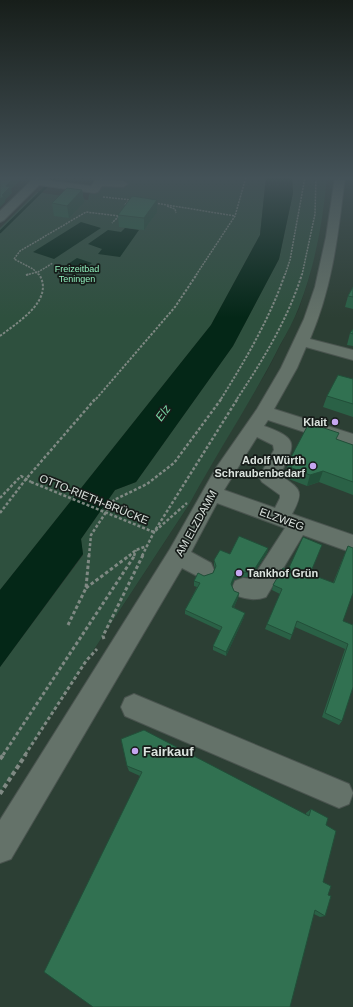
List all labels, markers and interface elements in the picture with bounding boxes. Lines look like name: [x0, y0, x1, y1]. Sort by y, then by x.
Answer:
park label: Freizeitbad Teningen: [55, 264, 99, 284]
water label: Elz: [152, 402, 174, 424]
place label: Klait: [303, 416, 327, 428]
marker: Klait: [330, 417, 340, 427]
place label: Adolf Würth Schraubenbedarf: [215, 454, 305, 479]
marker: Adolf Würth Schraubenbedarf: [308, 461, 318, 471]
street label: OTTO-RIETH-BRÜCKE: [38, 472, 150, 526]
street label: AM ELZDAMM: [173, 488, 219, 558]
street label: ELZWEG: [258, 505, 306, 533]
place label: Tankhof Grün: [247, 567, 319, 579]
marker: Tankhof Grün: [234, 568, 244, 578]
place label: Fairkauf: [143, 744, 194, 759]
marker: Fairkauf: [130, 746, 140, 756]

